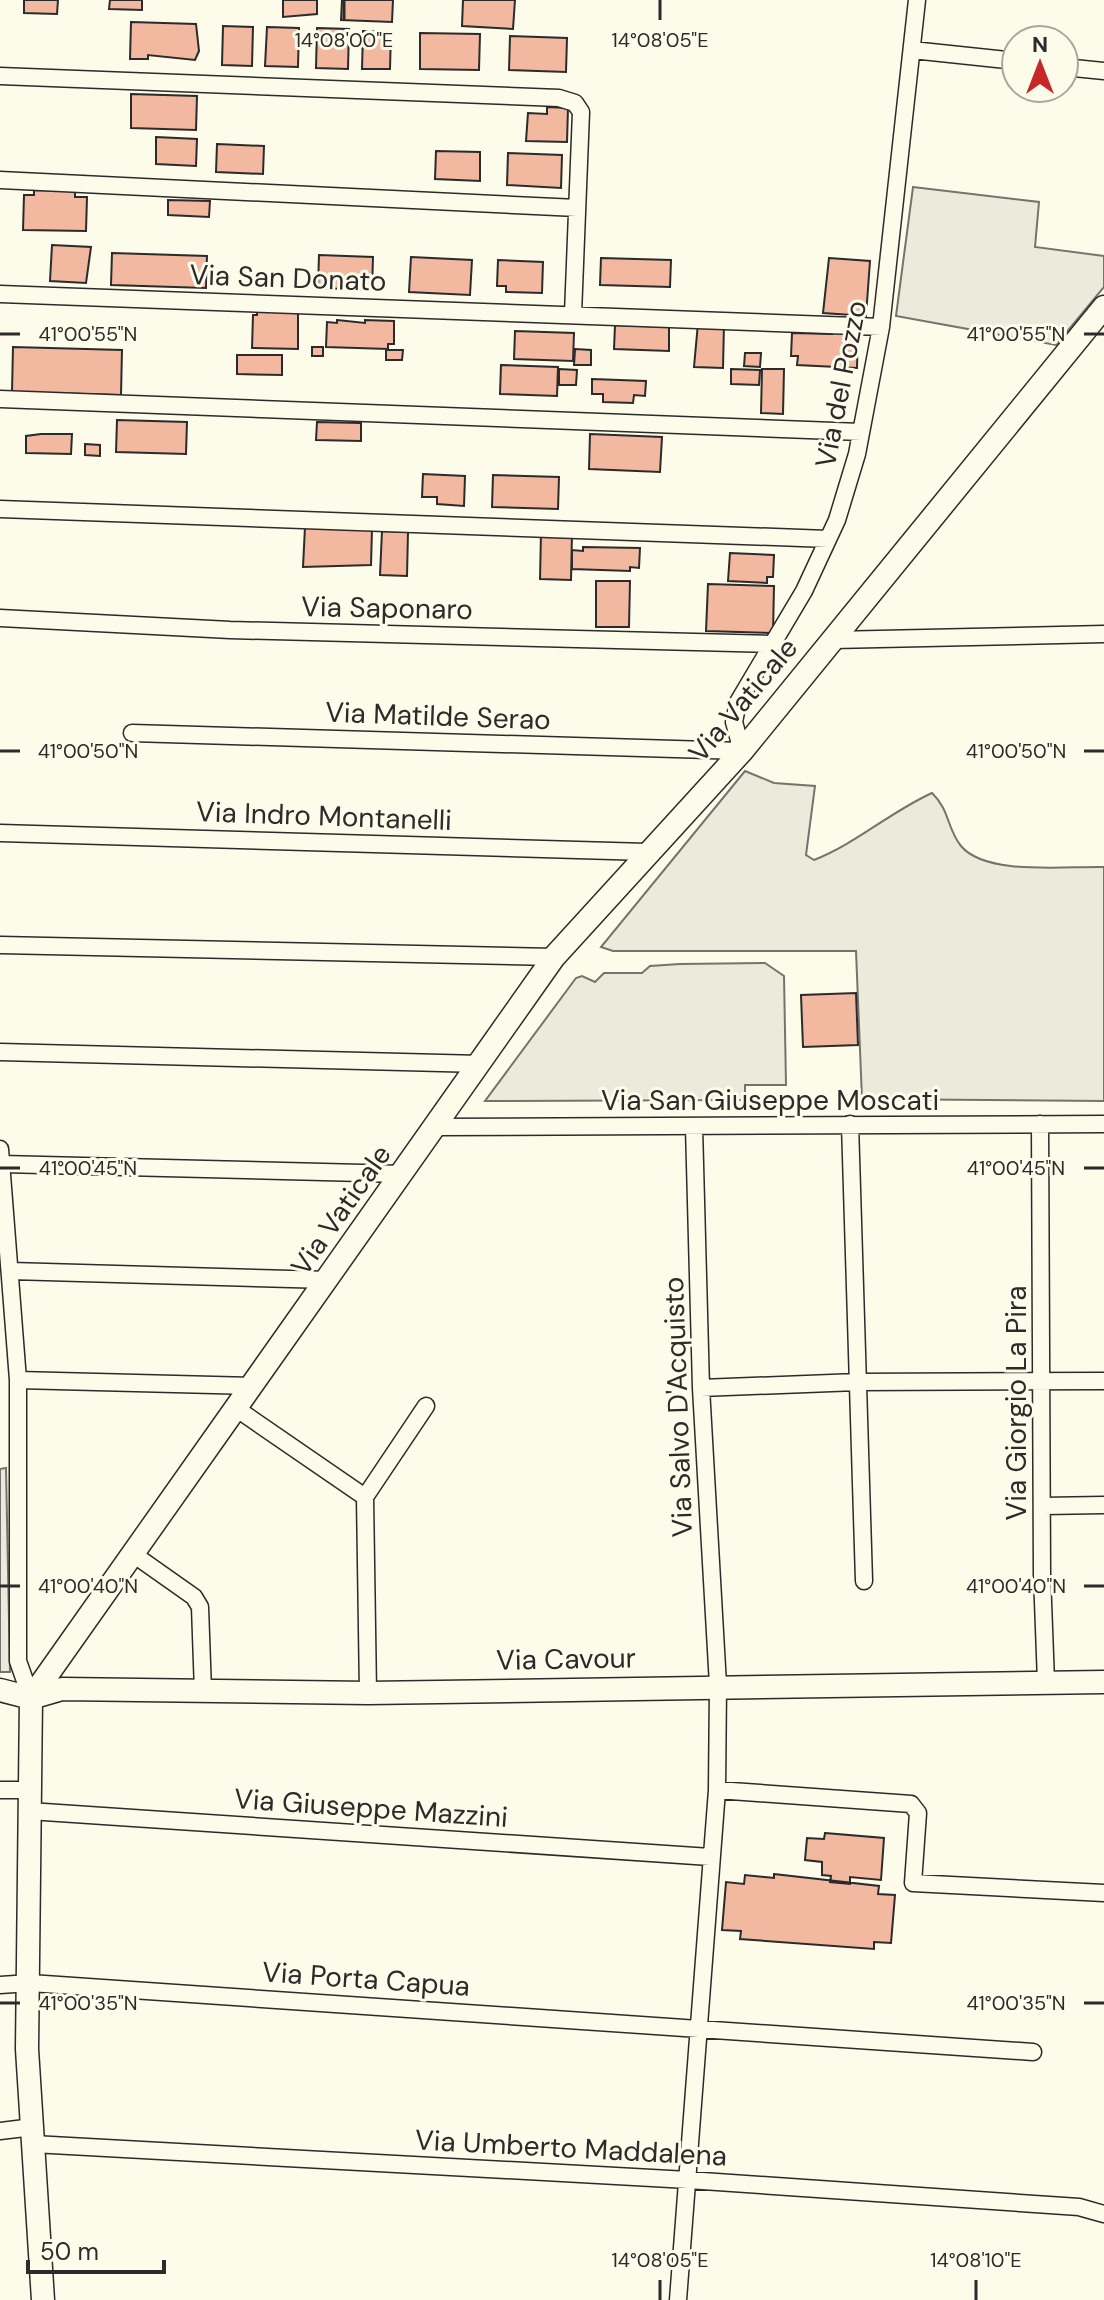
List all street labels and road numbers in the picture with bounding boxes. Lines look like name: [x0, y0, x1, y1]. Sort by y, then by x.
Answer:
street label: Via San Donato: [189, 256, 387, 300]
street label: Via del Pozzo: [807, 297, 875, 471]
street label: Via Saponaro: [301, 588, 473, 628]
street label: Via Vaticale: [680, 630, 806, 770]
street label: Via Matilde Serao: [325, 694, 551, 738]
street label: Via Indro Montanelli: [196, 793, 452, 839]
street label: Via San Giuseppe Moscati: [601, 1082, 939, 1119]
street label: Via Vaticale: [282, 1137, 400, 1283]
street label: Via Salvo D'Acquisto: [655, 1276, 701, 1538]
street label: Via Giorgio La Pira: [998, 1285, 1035, 1521]
street label: Via Cavour: [496, 1639, 636, 1679]
street label: Via Giuseppe Mazzini: [233, 1780, 509, 1836]
street label: Via Porta Capua: [261, 1953, 471, 2005]
street label: Via Umberto Maddalena: [414, 2121, 728, 2175]

